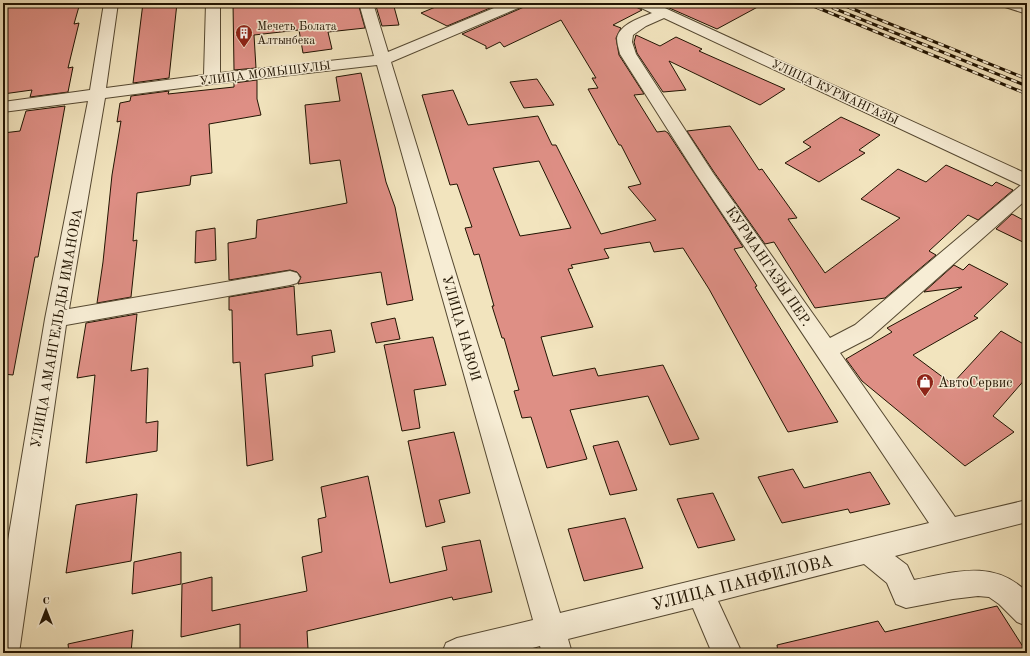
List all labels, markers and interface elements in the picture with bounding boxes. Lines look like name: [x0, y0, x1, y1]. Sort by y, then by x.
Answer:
place label: Мечеть Болата Алтынбека: [257, 21, 337, 47]
building icon: Мечеть Болата Алтынбека: [234, 23, 254, 48]
street label: УЛИЦА КУРМАНГАЗЫ: [769, 58, 900, 128]
street label: УЛИЦА МОМЫШУЛЫ: [199, 60, 331, 88]
street label: КУРМАНГАЗЫ ПЕР.: [723, 204, 813, 329]
street label: УЛИЦА АМАНГЕЛЬДЫ ИМАНОВА: [29, 207, 85, 449]
street label: УЛИЦА НАВОИ: [439, 274, 483, 383]
shop icon: АвтоСервис: [915, 372, 935, 397]
place label: АвтоСервис: [938, 376, 1012, 390]
street label: УЛИЦА ПАНФИЛОВА: [650, 553, 834, 614]
north arrow: [26, 590, 66, 630]
text: С: [42, 596, 50, 607]

